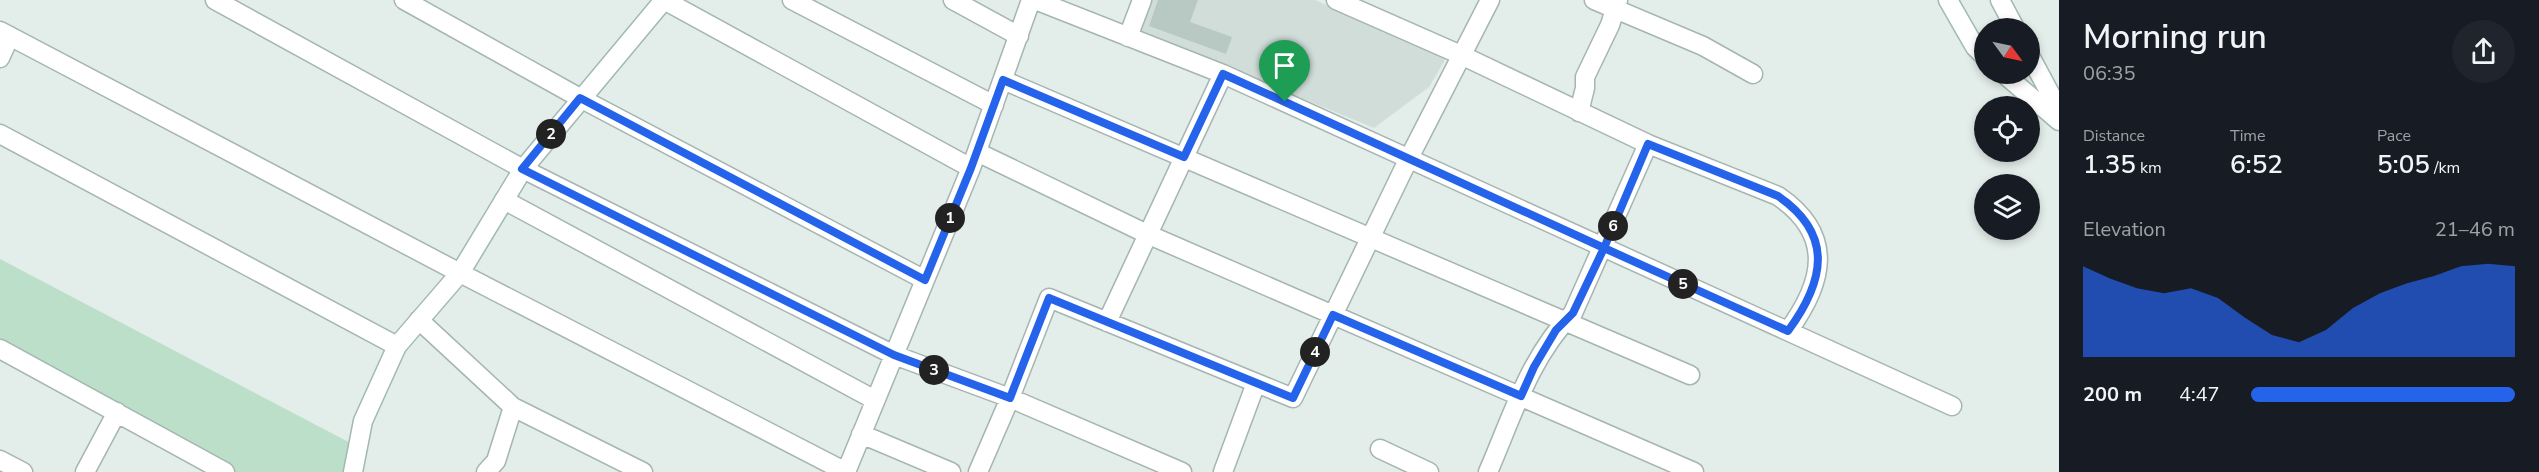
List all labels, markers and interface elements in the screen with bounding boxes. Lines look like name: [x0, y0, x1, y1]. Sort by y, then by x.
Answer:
text: Morning run: [2083, 15, 2267, 60]
north arrow: [1974, 18, 2040, 84]
map controls: [1974, 18, 2040, 240]
button: share: [2452, 20, 2515, 83]
pin: [1259, 40, 1310, 102]
icon: arrive: [1268, 49, 1301, 82]
text: 06:35: [2083, 60, 2136, 87]
button: locate: [1974, 96, 2040, 162]
pin: 2: [536, 119, 566, 149]
text: 2: [546, 123, 556, 145]
text: Distance: [2083, 125, 2145, 147]
text: Time: [2230, 125, 2266, 147]
text: Pace: [2377, 125, 2411, 147]
text: 1.35: [2083, 147, 2136, 182]
text: 6:52: [2230, 147, 2283, 182]
text: 5:05: [2377, 147, 2430, 182]
text: km: [2136, 157, 2162, 179]
text: /km: [2430, 157, 2460, 179]
button: layers: [1974, 174, 2040, 240]
pin: 1: [935, 203, 965, 233]
text: 1: [945, 207, 955, 229]
pin: 6: [1598, 211, 1628, 241]
text: 6: [1608, 215, 1618, 237]
text: Elevation: [2083, 216, 2166, 243]
text: 21–46 m: [2435, 216, 2515, 243]
pin: 5: [1668, 269, 1698, 299]
text: 5: [1678, 273, 1688, 295]
pin: 4: [1300, 337, 1330, 367]
text: 4: [1310, 341, 1320, 363]
pin: 3: [919, 355, 949, 385]
text: 3: [929, 359, 939, 381]
text: 200 m: [2083, 381, 2142, 408]
text: 4:47: [2179, 381, 2220, 408]

